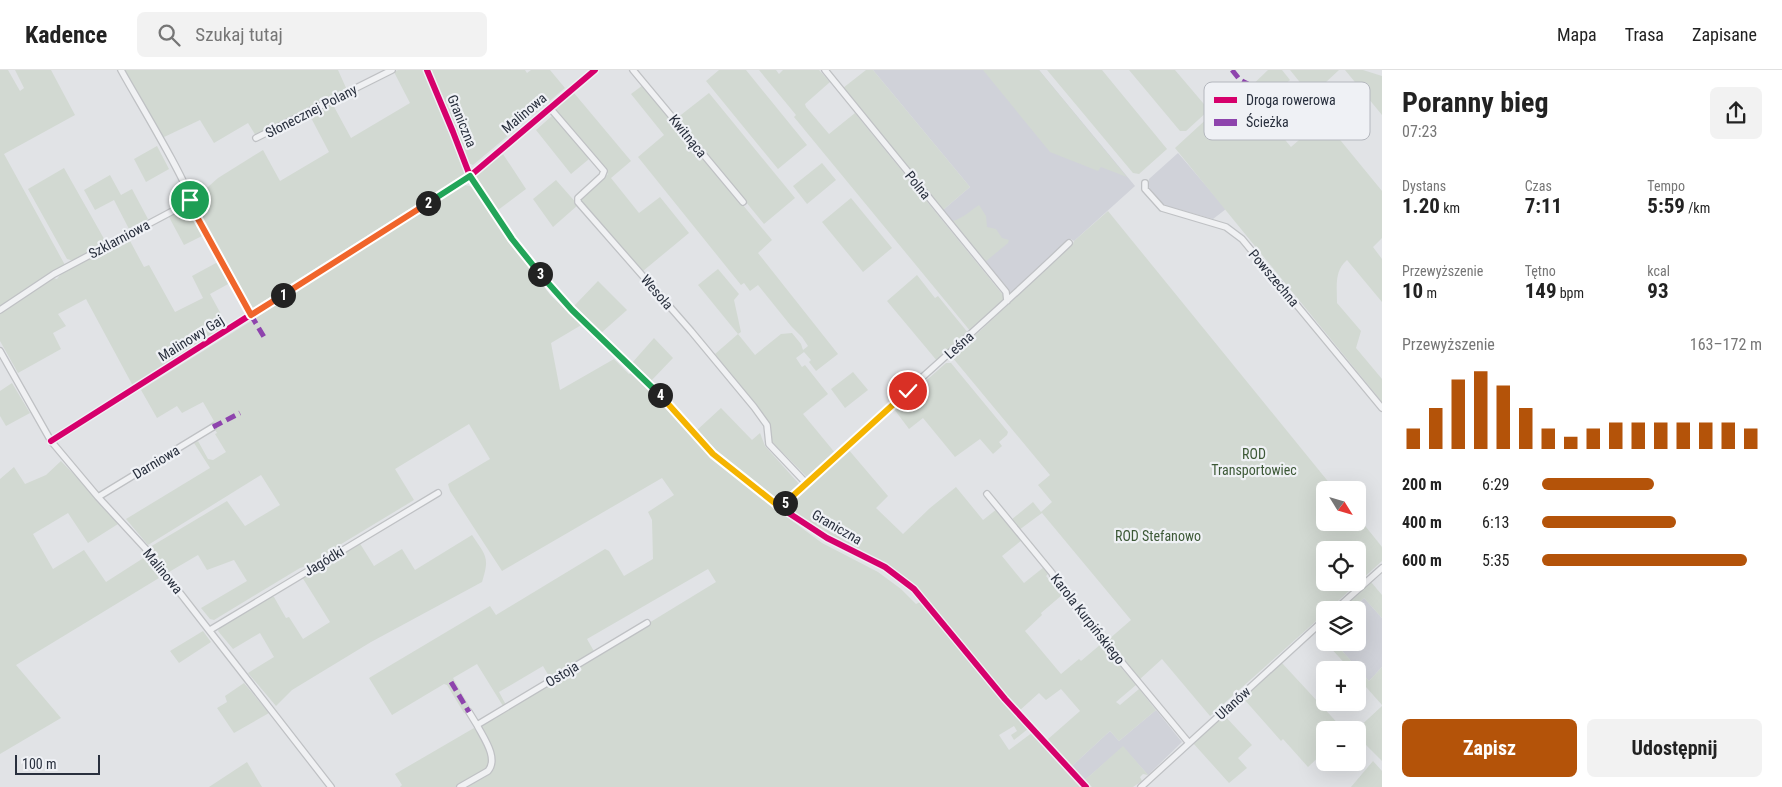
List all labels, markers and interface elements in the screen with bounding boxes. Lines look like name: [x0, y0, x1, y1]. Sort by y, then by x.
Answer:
search box: [137, 12, 487, 57]
text: Kadence: [25, 21, 107, 49]
icon: search: [155, 21, 183, 49]
text: Szukaj tutaj: [195, 23, 283, 46]
text: Mapa: [1557, 24, 1597, 45]
text: Trasa: [1625, 24, 1664, 45]
text: Zapisane: [1692, 24, 1757, 45]
street label: Słonecznej Polany: [263, 81, 360, 141]
legend: [1204, 82, 1370, 140]
text: Poranny bieg: [1402, 86, 1549, 119]
button: share: [1710, 87, 1762, 139]
street label: Malinowa: [498, 90, 550, 136]
street label: Graniczna: [444, 92, 480, 150]
text: Droga rowerowa: [1246, 92, 1336, 108]
street label: Kwitnąca: [666, 111, 710, 161]
text: Ścieżka: [1246, 113, 1289, 130]
text: 07:23: [1402, 122, 1437, 141]
street label: Polna: [902, 168, 934, 202]
text: Dystans: [1402, 178, 1446, 194]
text: Czas: [1525, 178, 1552, 194]
text: Tempo: [1647, 178, 1685, 194]
pin: [169, 179, 211, 221]
icon: arrive: [176, 186, 204, 214]
pin: 2: [416, 190, 440, 216]
text: 1.20: [1402, 194, 1440, 218]
text: 7:11: [1525, 194, 1562, 218]
text: 5:59: [1647, 194, 1685, 218]
text: 2: [425, 195, 432, 211]
text: km: [1440, 200, 1460, 216]
text: /km: [1685, 200, 1710, 216]
street label: Szklarniowa: [86, 216, 152, 262]
street label: Powszechna: [1246, 246, 1302, 310]
pin: 3: [528, 262, 552, 286]
text: Przewyższenie: [1402, 263, 1483, 279]
text: Tętno: [1525, 263, 1556, 279]
text: kcal: [1647, 263, 1670, 279]
text: 3: [537, 266, 544, 282]
street label: Wesoła: [638, 271, 676, 313]
text: 10: [1402, 279, 1423, 303]
text: 149: [1525, 279, 1557, 303]
text: 93: [1647, 279, 1669, 303]
pin: 1: [270, 282, 296, 308]
text: m: [1423, 285, 1437, 301]
text: bpm: [1557, 285, 1584, 301]
text: 1: [280, 287, 287, 303]
street label: Malinowy Gaj: [155, 312, 227, 364]
street label: Leśna: [941, 328, 977, 362]
text: Przewyższenie: [1402, 335, 1495, 354]
text: 163–172 m: [1690, 335, 1762, 354]
pin: [887, 370, 929, 412]
icon: check: [894, 377, 922, 405]
pin: 4: [648, 382, 672, 408]
text: 4: [657, 387, 664, 403]
street label: Darniowa: [130, 442, 182, 482]
park label: ROD Transportowiec: [1211, 446, 1297, 478]
text: 200 m: [1402, 475, 1442, 494]
text: 6:29: [1482, 475, 1509, 494]
north arrow: [1316, 481, 1366, 531]
map controls: [1316, 481, 1366, 771]
pin: 5: [772, 490, 798, 516]
text: 5: [782, 495, 789, 511]
street label: Graniczna: [809, 506, 865, 548]
text: 400 m: [1402, 513, 1442, 532]
text: 6:13: [1482, 513, 1509, 532]
park label: ROD Stefanowo: [1115, 528, 1201, 544]
button: locate: [1316, 541, 1366, 591]
street label: Jagódki: [301, 543, 347, 579]
street label: Malinowa: [140, 545, 186, 597]
text: 600 m: [1402, 551, 1442, 570]
text: 5:35: [1482, 551, 1509, 570]
street label: Karola Kurpińskiego: [1048, 571, 1128, 667]
button: layers: [1316, 601, 1366, 651]
street label: Ostoja: [543, 658, 581, 690]
button: +: [1316, 661, 1366, 711]
street label: Ułanów: [1212, 683, 1254, 723]
button: Zapisz: [1402, 719, 1577, 777]
button: Udostępnij: [1587, 719, 1762, 777]
button: −: [1316, 721, 1366, 771]
scale bar: [15, 752, 100, 775]
text: 100 m: [22, 756, 57, 772]

